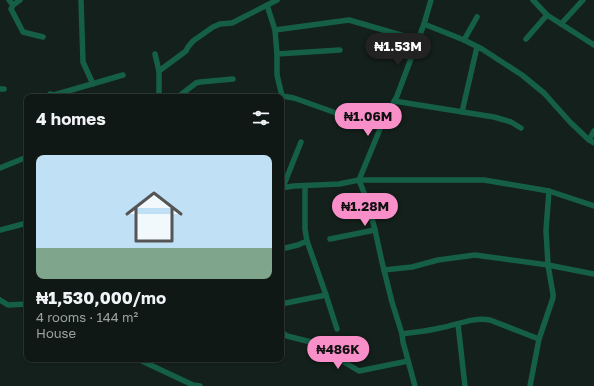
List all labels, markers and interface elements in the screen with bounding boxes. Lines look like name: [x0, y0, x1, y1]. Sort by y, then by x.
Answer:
pin: ₦1.53M: [365, 33, 431, 67]
text: ₦1.53M: [374, 38, 422, 54]
pin: ₦1.06M: [335, 103, 401, 137]
icon: filters: [250, 107, 272, 129]
text: 4 homes: [36, 108, 106, 129]
text: ₦1.06M: [344, 108, 392, 124]
icon: home: [118, 181, 190, 253]
pin: ₦1.28M: [332, 193, 398, 227]
text: ₦1.28M: [341, 198, 389, 214]
text: ₦1,530,000/mo: [36, 287, 166, 308]
text: 4 rooms · 144 m²: [36, 309, 138, 325]
text: House: [36, 325, 76, 341]
pin: ₦486K: [310, 336, 366, 370]
text: ₦486K: [316, 341, 360, 357]

